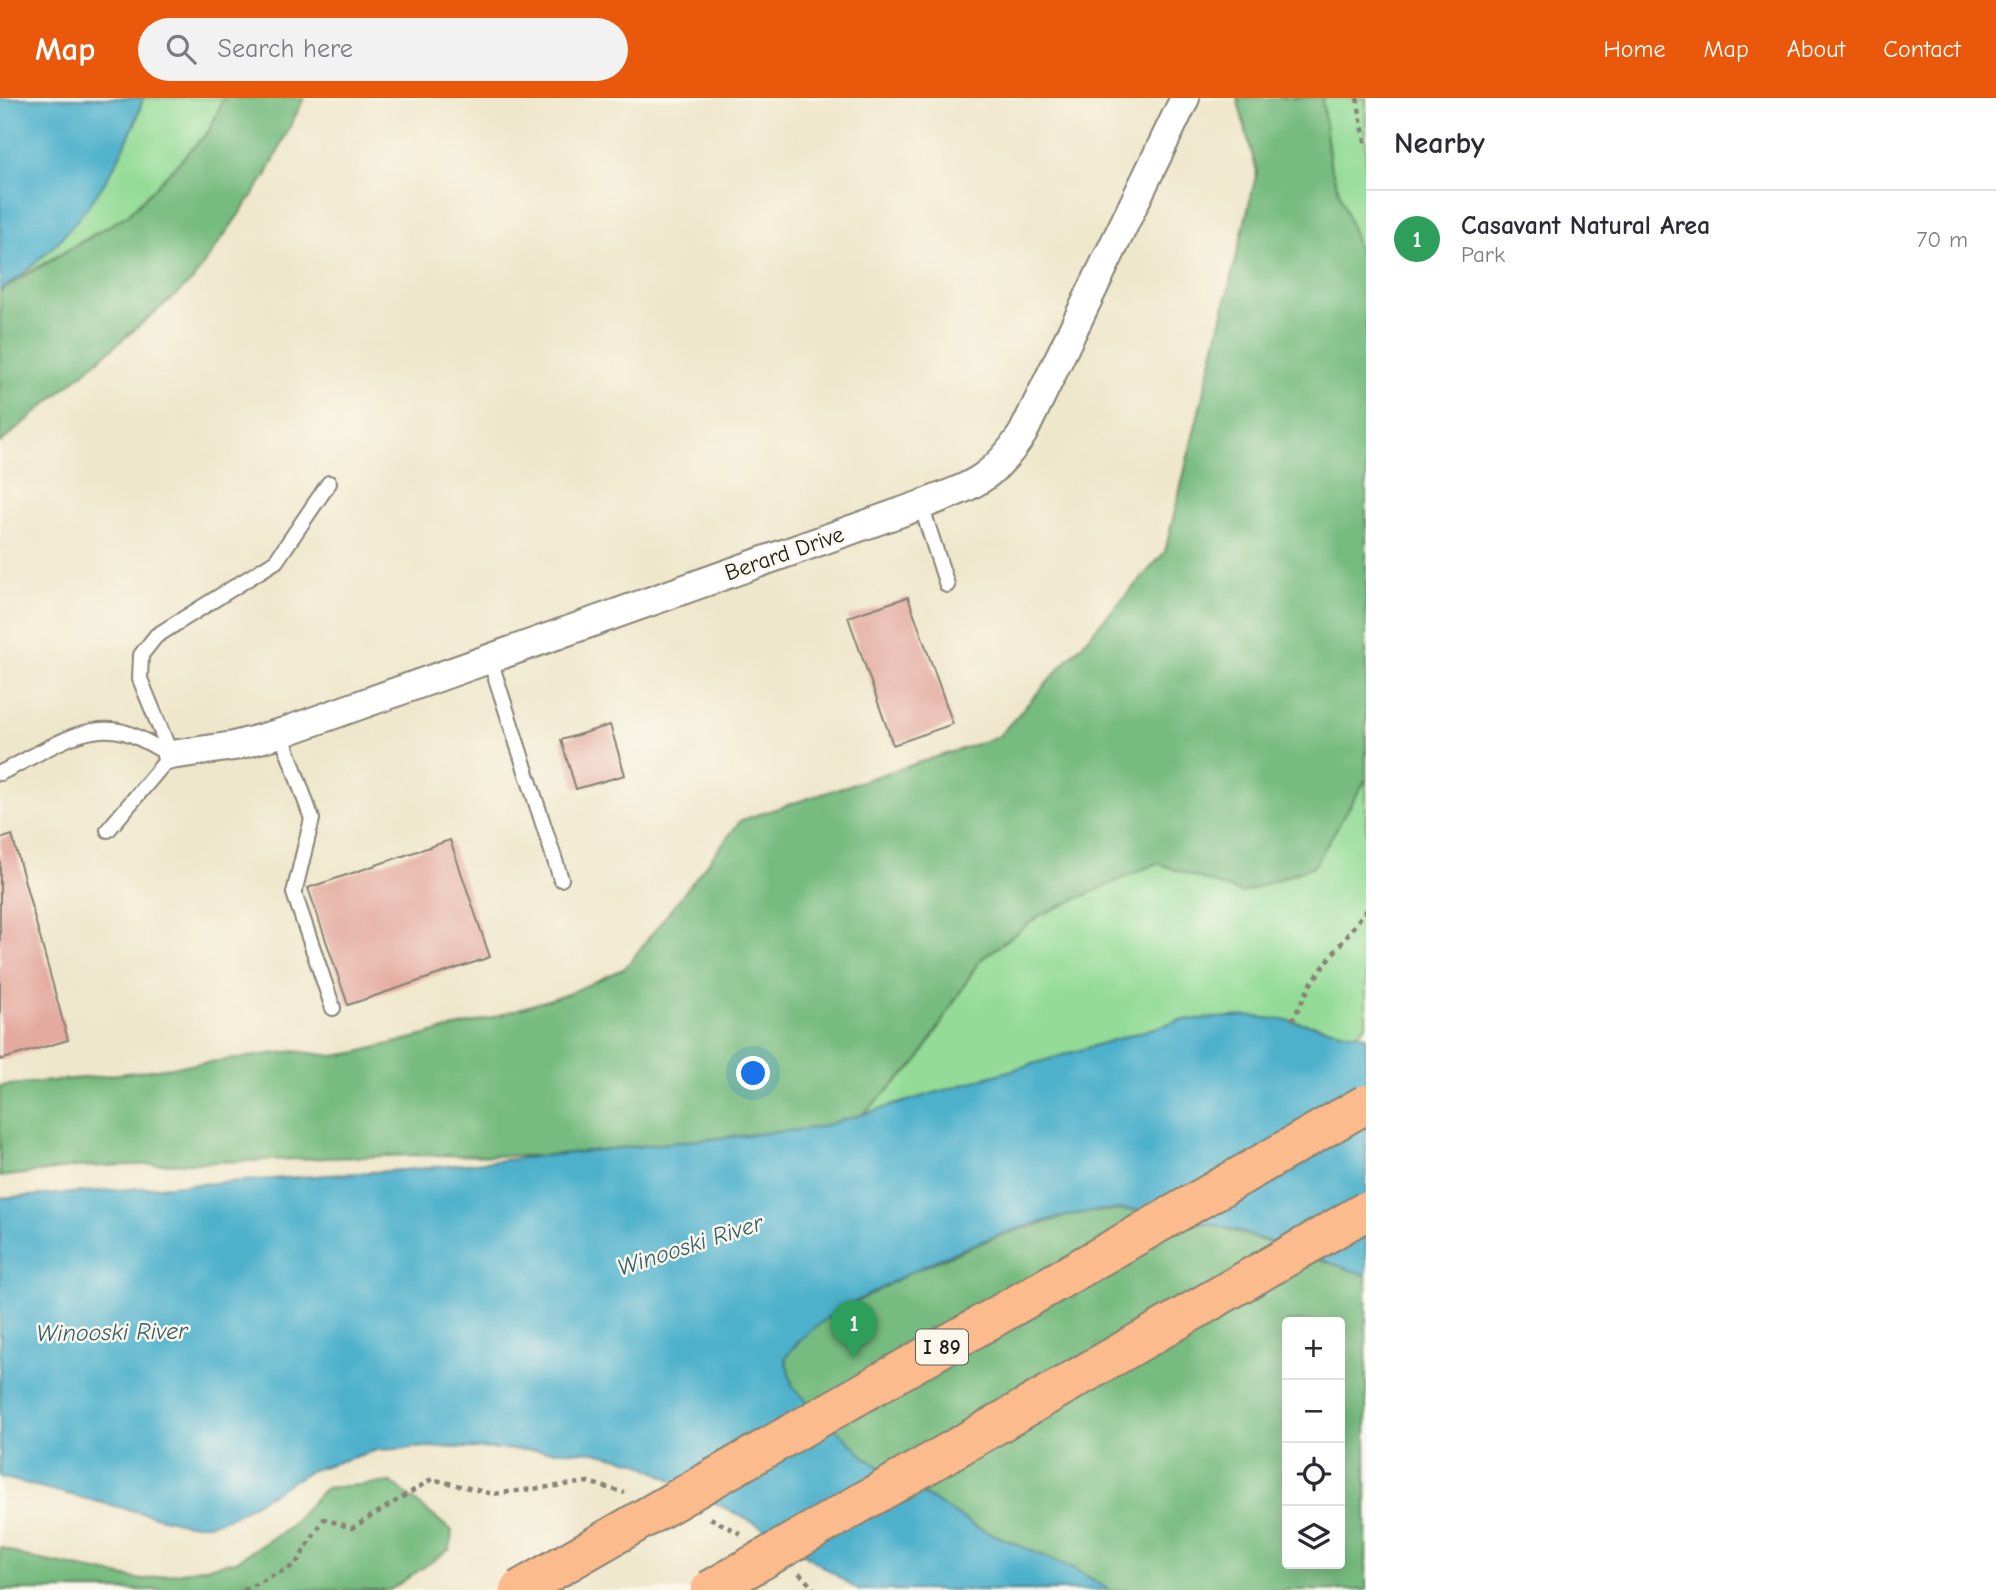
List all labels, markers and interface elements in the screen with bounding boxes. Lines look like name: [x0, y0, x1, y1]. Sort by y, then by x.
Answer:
search box: [138, 18, 628, 81]
text: Map: [35, 30, 96, 68]
icon: search: [162, 30, 200, 68]
text: Search here: [218, 34, 353, 64]
text: Home: [1604, 35, 1665, 63]
text: Map: [1703, 35, 1749, 63]
text: About: [1787, 35, 1845, 63]
text: Contact: [1883, 35, 1961, 63]
text: Nearby: [1394, 126, 1485, 161]
text: Casavant Natural Area: [1461, 211, 1710, 241]
text: 1: [1412, 226, 1422, 253]
text: 70 m: [1916, 226, 1968, 253]
text: Park: [1461, 241, 1505, 268]
street label: Berard Drive: [721, 520, 847, 586]
your location: [736, 1056, 770, 1090]
water label: Winooski River: [614, 1208, 768, 1282]
pin: 1: [831, 1300, 877, 1358]
water label: Winooski River: [36, 1317, 189, 1347]
map controls: [1282, 1317, 1345, 1569]
button: +: [1282, 1317, 1345, 1380]
road number: I 89: [916, 1330, 968, 1364]
button: −: [1282, 1380, 1345, 1443]
button: locate: [1282, 1443, 1345, 1506]
button: layers: [1282, 1506, 1345, 1569]

